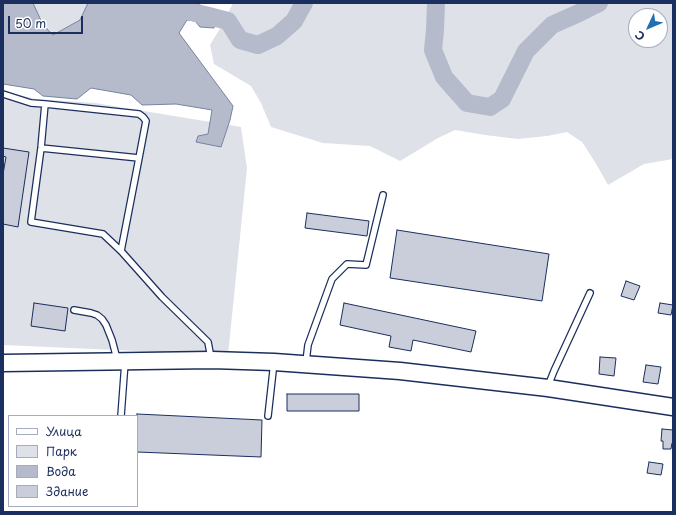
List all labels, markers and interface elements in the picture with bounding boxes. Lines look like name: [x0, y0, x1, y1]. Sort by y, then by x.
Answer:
scale bar: [10, 8, 85, 34]
north arrow: [628, 8, 668, 48]
text: 50 m: [15, 14, 46, 32]
text: С: [631, 27, 649, 45]
legend: [8, 415, 138, 507]
text: Улица: [46, 422, 82, 440]
text: Парк: [46, 442, 77, 460]
text: Вода: [46, 462, 76, 480]
text: Здание: [46, 482, 88, 500]

